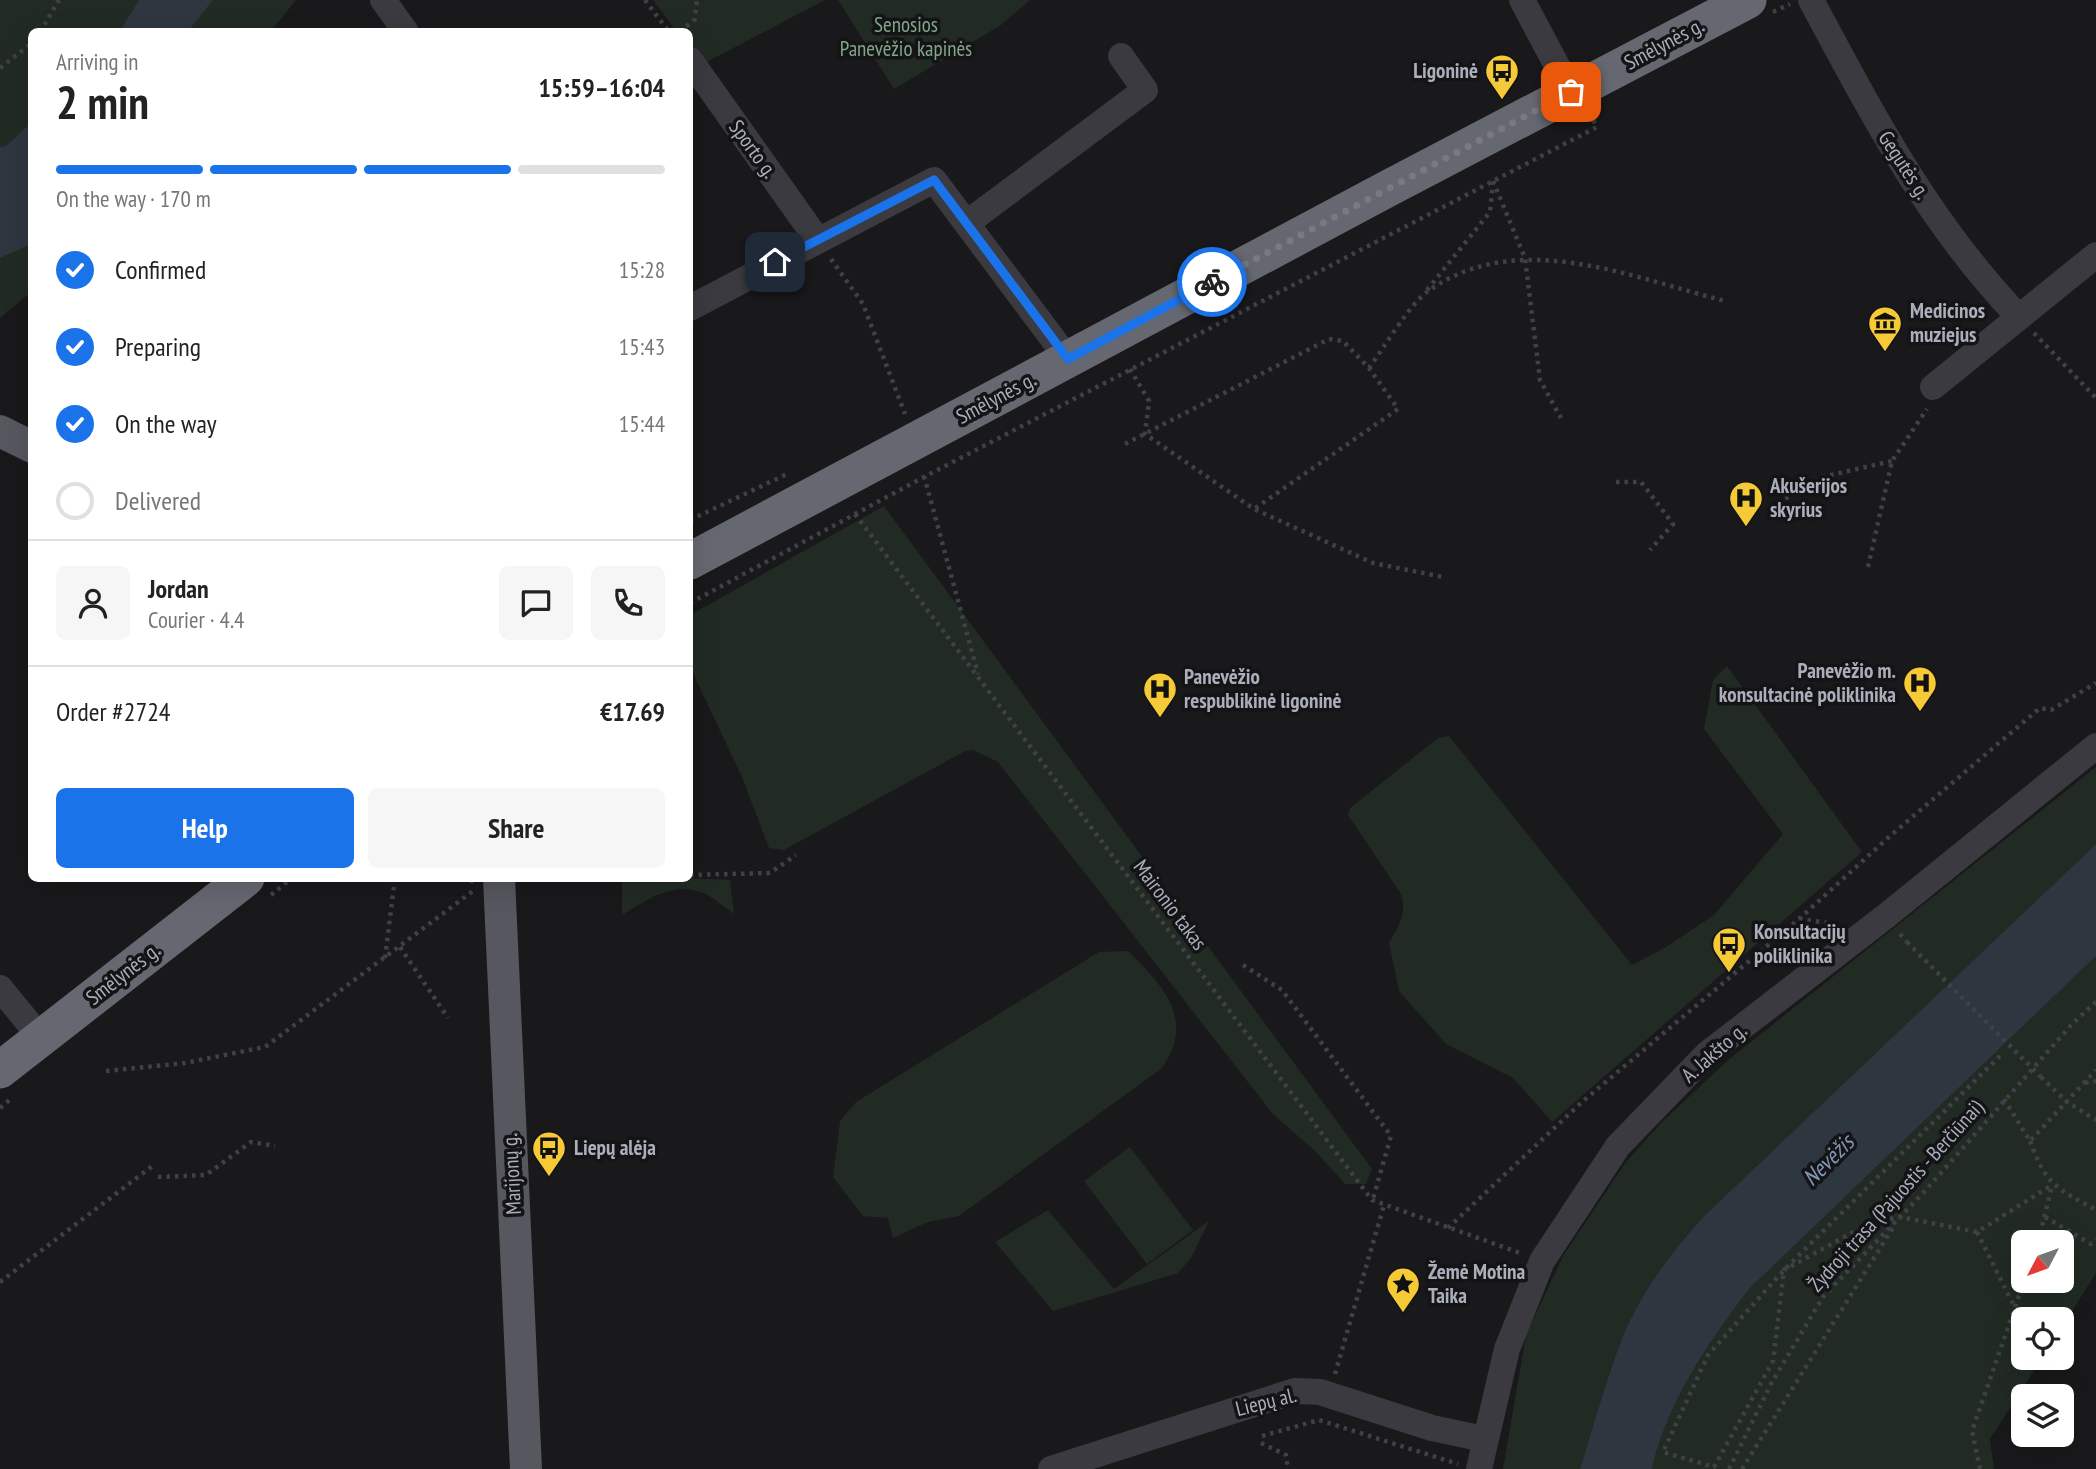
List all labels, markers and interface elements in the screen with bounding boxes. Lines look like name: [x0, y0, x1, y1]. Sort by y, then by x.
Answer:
park label: Senosios Panevėžio kapinės: [840, 11, 972, 62]
street label: Smėlynės g.: [1619, 11, 1708, 76]
text: Arriving in: [56, 47, 138, 76]
bus stop icon: Ligoninė: [1483, 52, 1521, 101]
place label: Ligoninė: [1413, 57, 1478, 84]
pin: [1541, 62, 1601, 122]
text: 15:59–16:04: [538, 71, 665, 104]
text: 2 min: [56, 72, 149, 132]
icon: bag: [1552, 73, 1590, 111]
street label: Sporto g.: [723, 114, 784, 183]
street label: Gegutės g.: [1872, 126, 1936, 204]
text: On the way · 170 m: [56, 184, 211, 213]
pin: [745, 232, 805, 292]
icon: home: [756, 243, 794, 281]
courier: [1177, 247, 1247, 317]
icon: check: [56, 251, 94, 289]
text: Confirmed: [115, 253, 206, 286]
text: 15:28: [619, 255, 665, 284]
icon: bike: [1193, 263, 1231, 301]
place label: Medicinos muziejus: [1910, 297, 1985, 348]
museum icon: Medicinos muziejus: [1866, 304, 1904, 353]
icon: check: [56, 328, 94, 366]
text: Preparing: [115, 330, 201, 363]
text: 15:43: [619, 332, 665, 361]
street label: Smėlynės g.: [951, 365, 1040, 430]
icon: check: [56, 405, 94, 443]
text: On the way: [115, 407, 217, 440]
text: 15:44: [619, 409, 665, 438]
place label: Akušerijos skyrius: [1769, 472, 1847, 523]
hospital icon: Akušerijos skyrius: [1727, 479, 1765, 528]
text: Delivered: [115, 484, 201, 517]
button: person: [56, 566, 130, 640]
button: chat: [499, 566, 573, 640]
button: phone: [591, 566, 665, 640]
text: Jordan: [148, 572, 209, 605]
text: Courier · 4.4: [148, 605, 244, 634]
place label: Panevėžio m. konsultacinė poliklinika: [1719, 657, 1896, 708]
place label: Panevėžio respublikinė ligoninė: [1184, 663, 1342, 714]
hospital icon: Panevėžio m. konsultacinė poliklinika: [1901, 664, 1939, 713]
hospital icon: Panevėžio respublikinė ligoninė: [1141, 670, 1179, 719]
text: Order #2724: [56, 695, 171, 728]
text: €17.69: [600, 695, 665, 728]
button: Help: [56, 788, 354, 868]
button: Share: [368, 788, 665, 868]
street label: Maironio takas: [1128, 854, 1213, 955]
place label: Konsultacijų poliklinika: [1754, 918, 1846, 969]
bus stop icon: Konsultacijų poliklinika: [1710, 925, 1748, 974]
street label: Smėlynės g.: [80, 936, 165, 1011]
street label: A. Jakšto g.: [1675, 1017, 1752, 1088]
street label: Žydroji trasa (Pajuostis - Berčiūnai): [1802, 1094, 1989, 1297]
water label: Nevėžis: [1796, 1126, 1861, 1191]
bus stop icon: Liepų alėja: [530, 1129, 568, 1178]
street label: Marijonų g.: [496, 1133, 527, 1215]
place label: Liepų alėja: [574, 1134, 656, 1161]
north arrow: [2011, 1230, 2074, 1293]
map controls: [2011, 1230, 2074, 1447]
place label: Žemė Motina Taika: [1428, 1258, 1526, 1309]
place icon: Žemė Motina Taika: [1384, 1265, 1422, 1314]
button: locate: [2011, 1307, 2074, 1370]
street label: Liepų al.: [1233, 1381, 1299, 1422]
button: layers: [2011, 1384, 2074, 1447]

